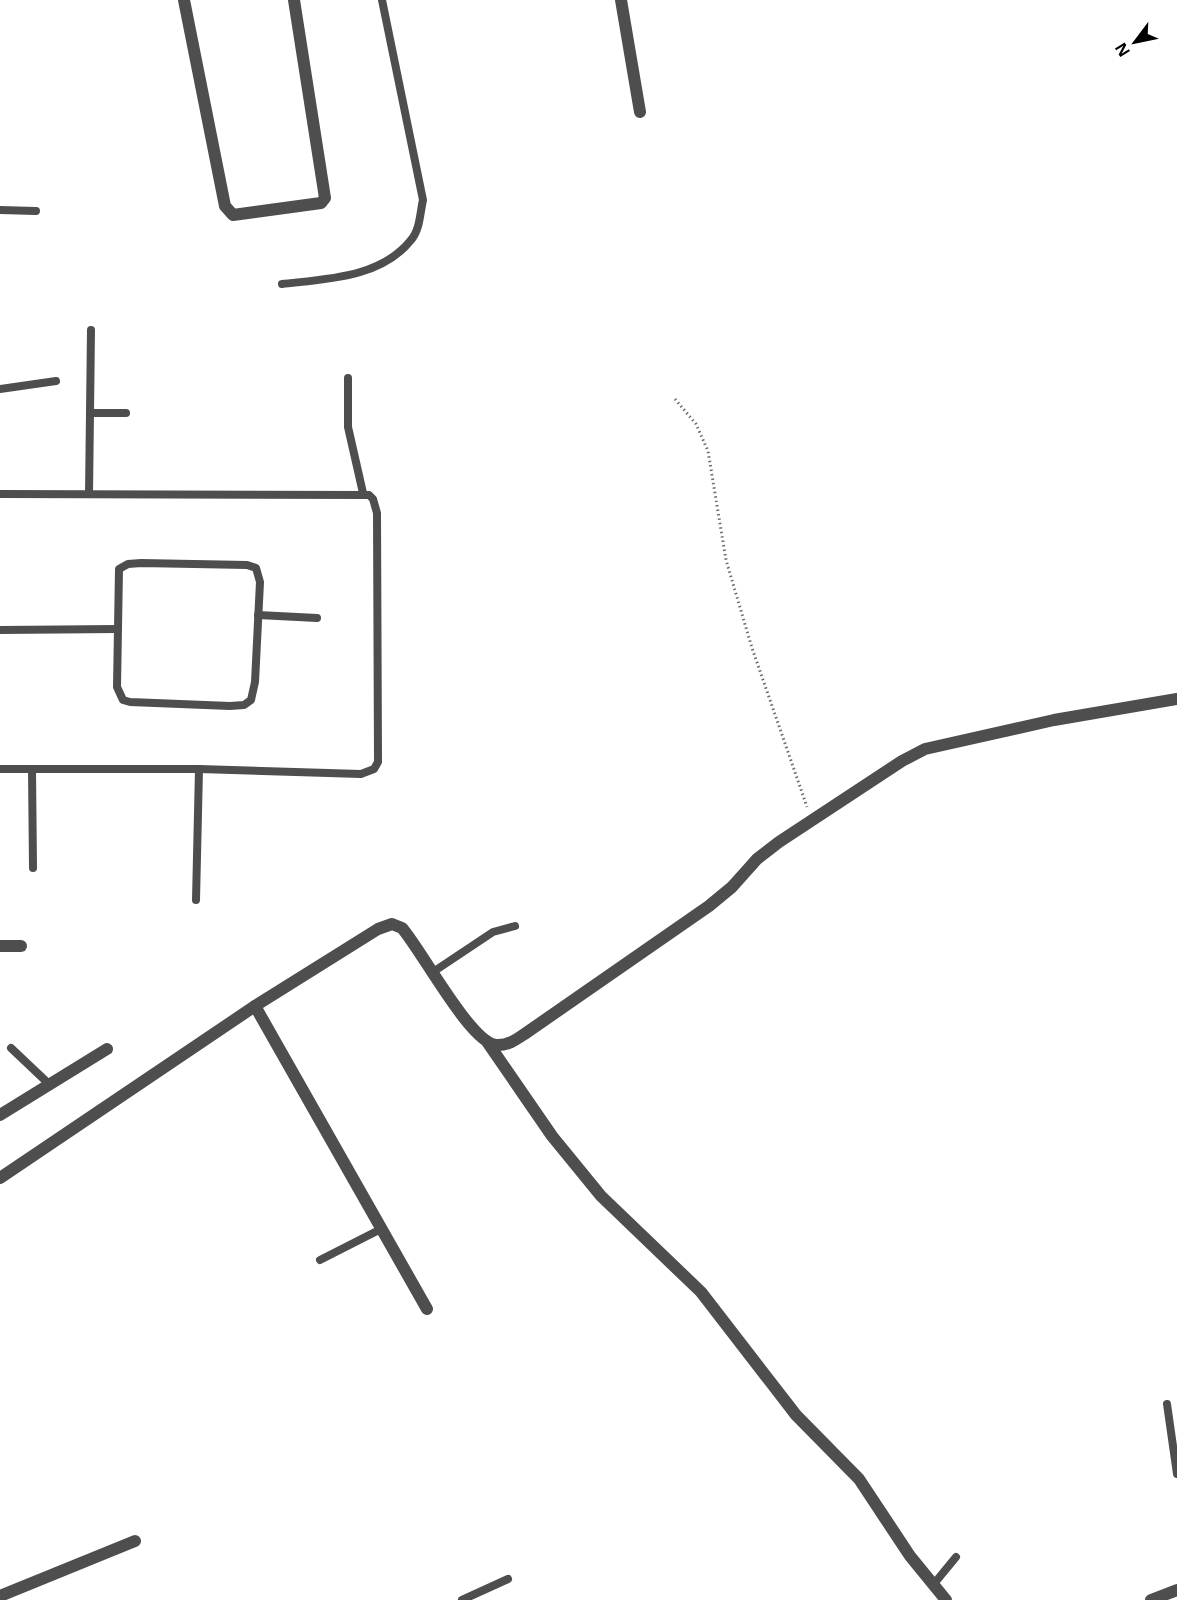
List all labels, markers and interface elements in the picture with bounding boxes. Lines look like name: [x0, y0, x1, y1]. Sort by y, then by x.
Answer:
north arrow: [1105, 12, 1165, 72]
text: N: [1110, 39, 1135, 61]

